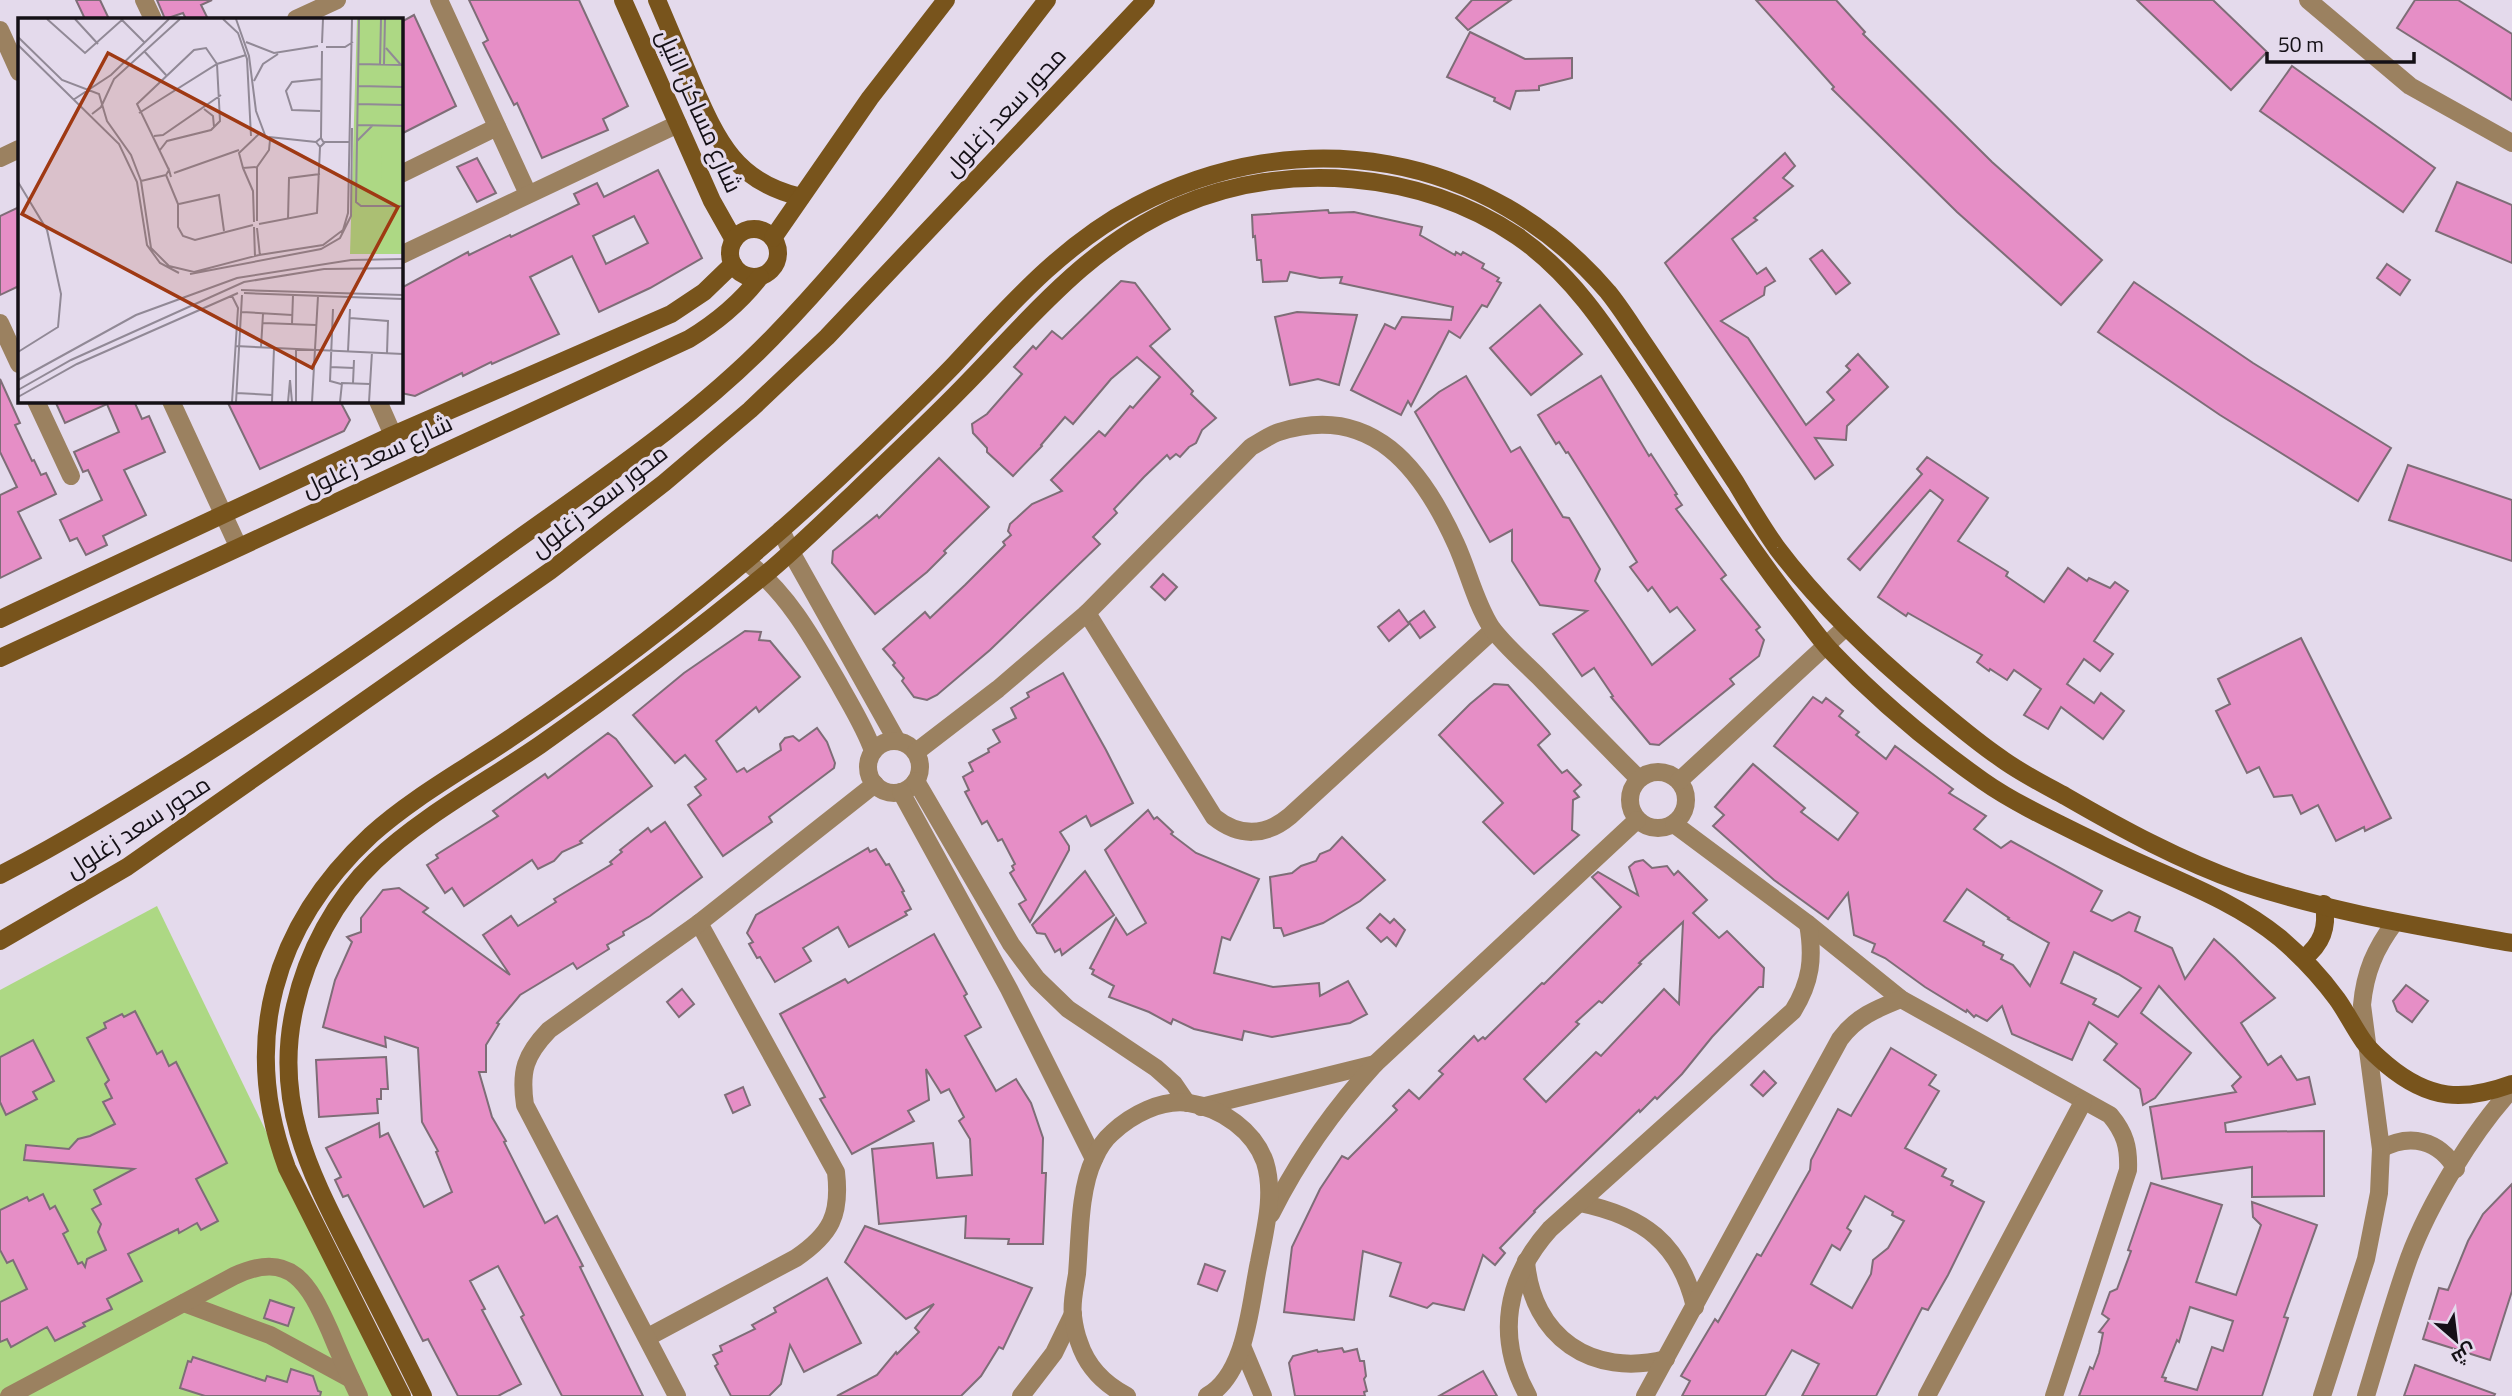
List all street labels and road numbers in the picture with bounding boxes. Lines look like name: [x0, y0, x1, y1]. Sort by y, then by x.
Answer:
street label: شارع مساكن النيل: [643, 21, 756, 200]
street label: محور سعد زغلول: [931, 35, 1078, 188]
street label: شارع سعد زغلول: [294, 401, 460, 510]
street label: محور سعد زغلول: [519, 432, 678, 570]
street label: محور سعد زغلول: [56, 762, 220, 891]

